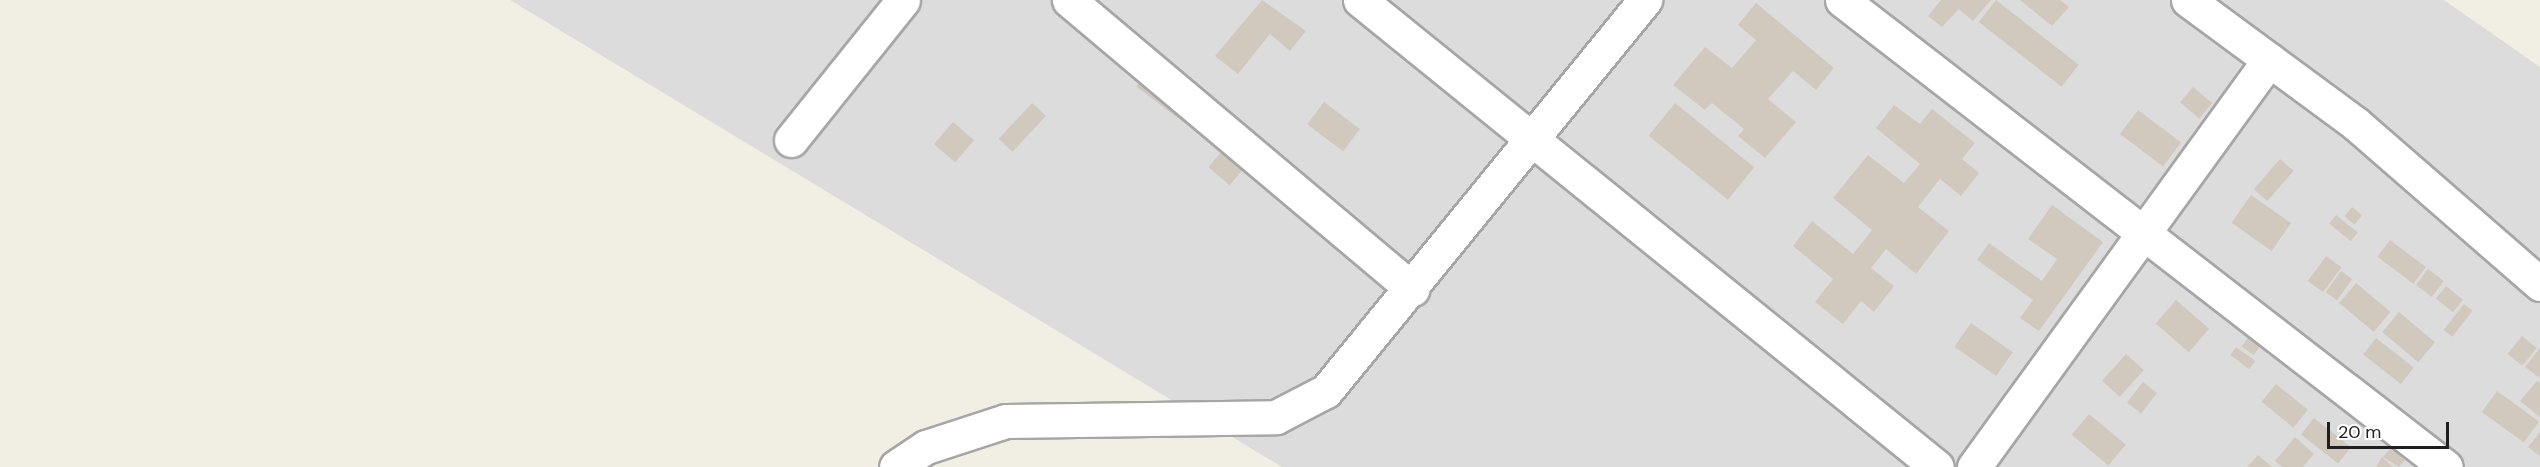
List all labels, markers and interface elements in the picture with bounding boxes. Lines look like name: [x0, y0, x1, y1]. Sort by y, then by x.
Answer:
scale bar: [2330, 410, 2452, 448]
text: 20 m: [2338, 420, 2381, 444]

